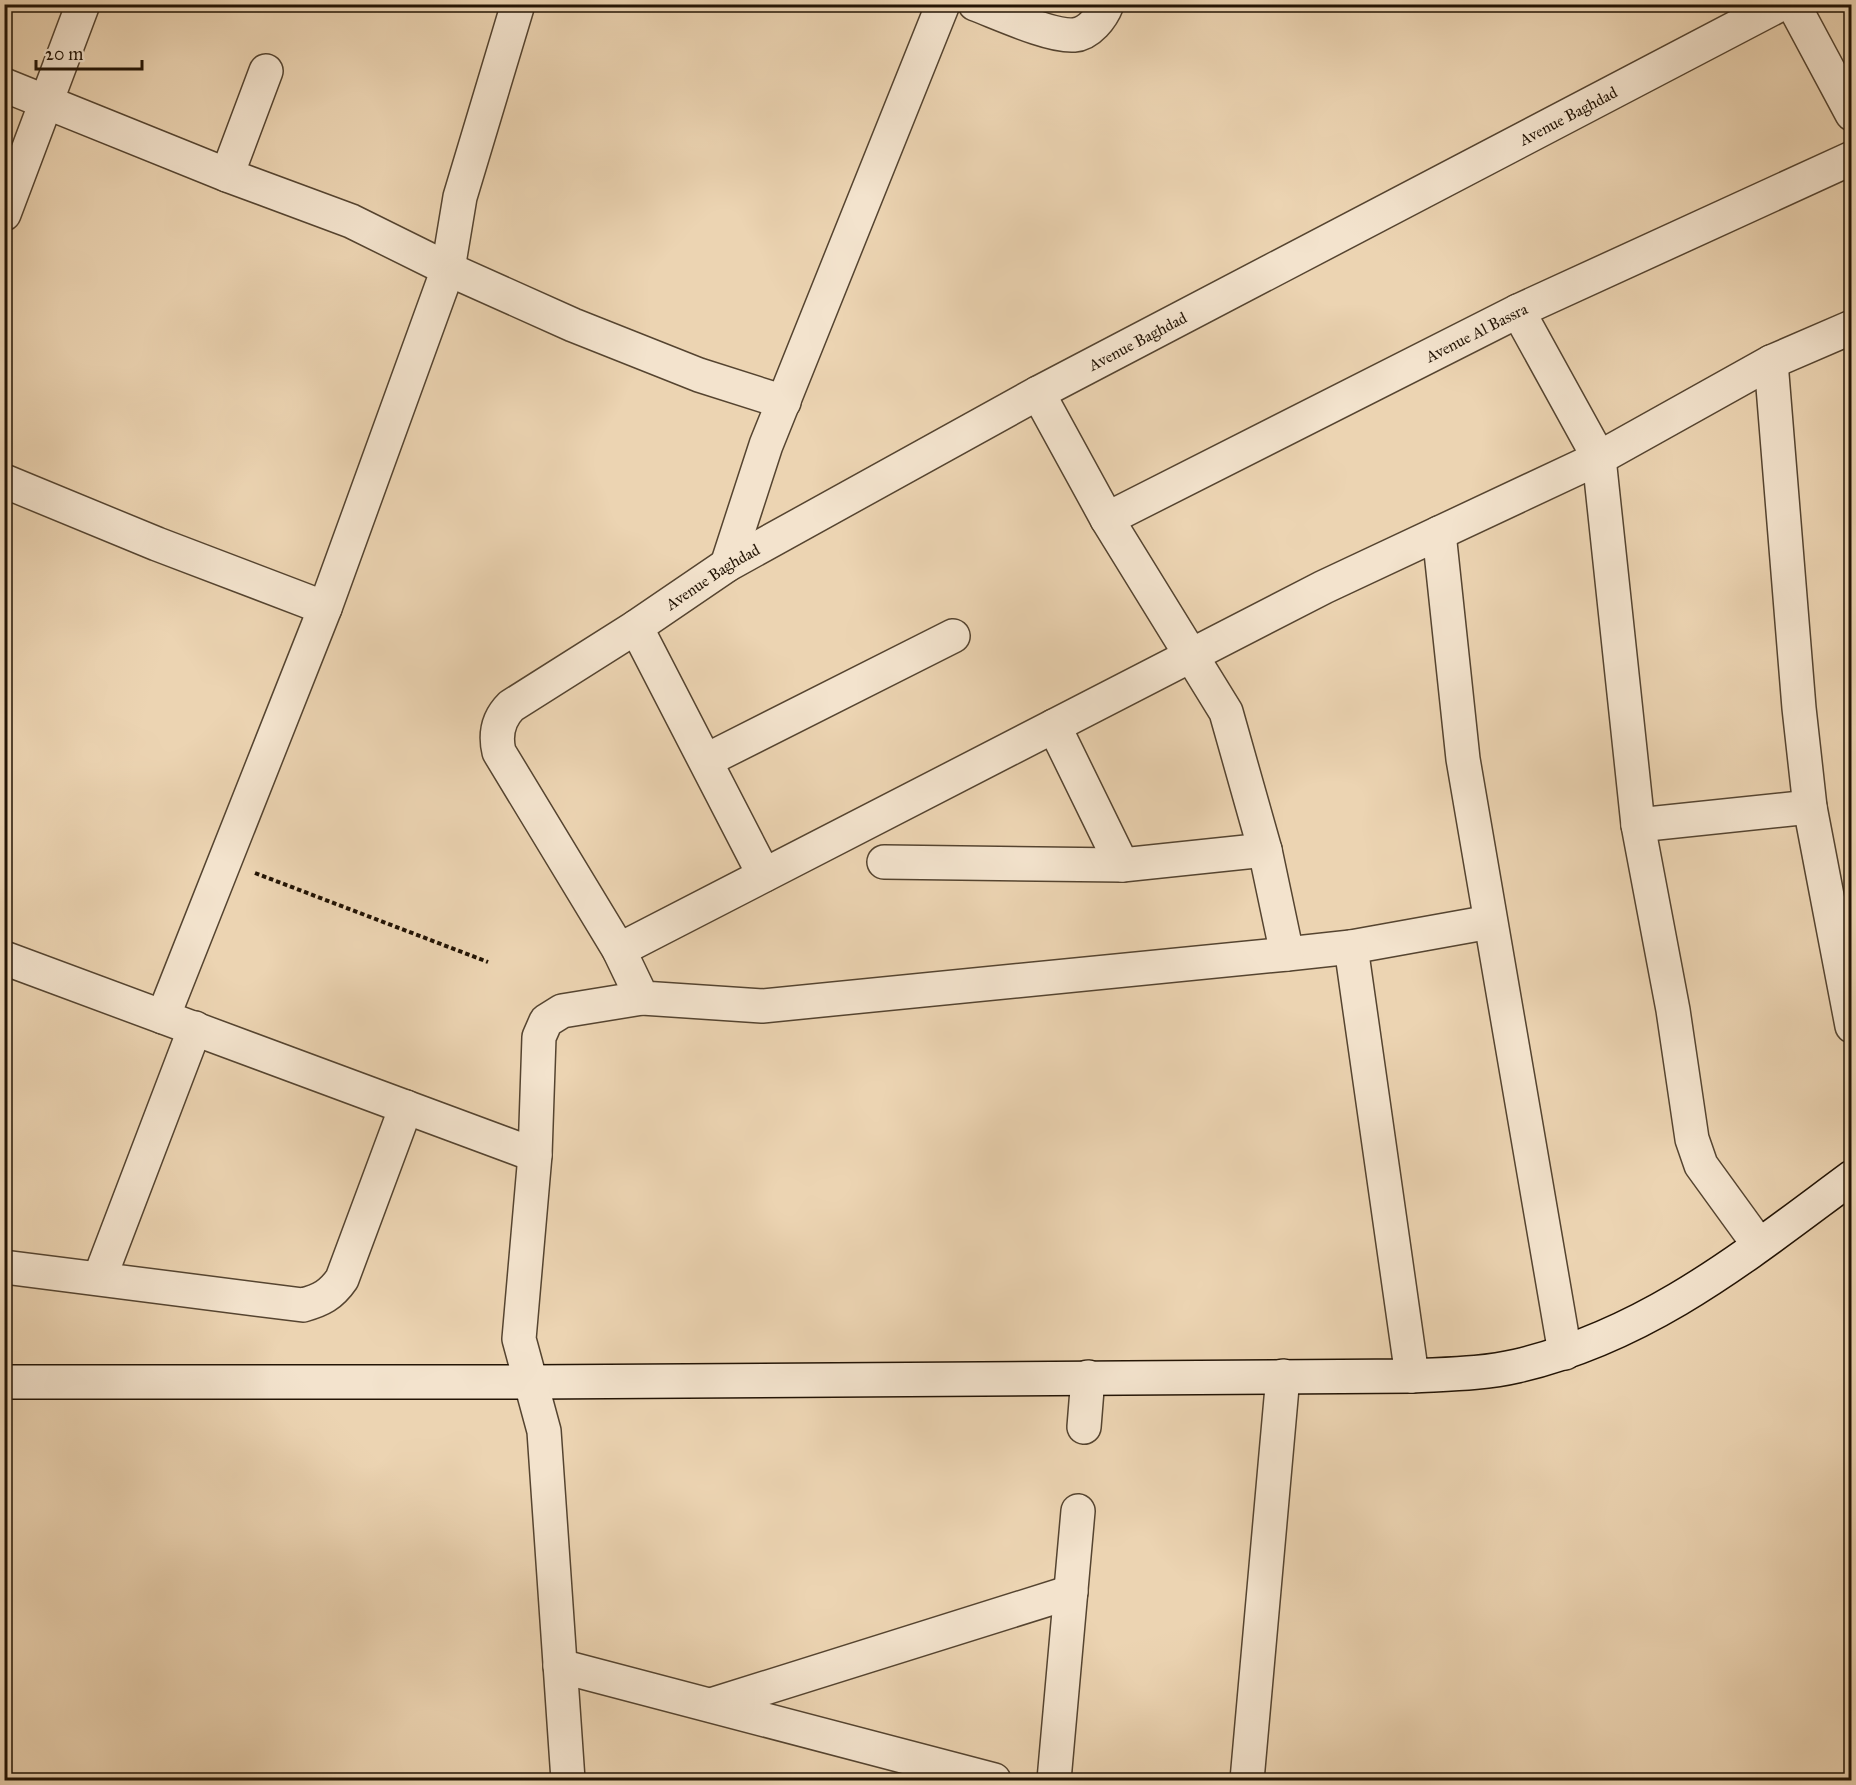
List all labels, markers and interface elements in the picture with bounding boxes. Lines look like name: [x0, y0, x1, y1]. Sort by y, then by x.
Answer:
scale bar: [36, 33, 142, 71]
text: 20 m: [45, 43, 83, 65]
street label: Avenue Baghdad: [1515, 82, 1620, 149]
street label: Avenue Al Bassra: [1421, 298, 1531, 366]
street label: Avenue Baghdad: [1084, 307, 1190, 375]
street label: Avenue Baghdad: [661, 539, 763, 614]

